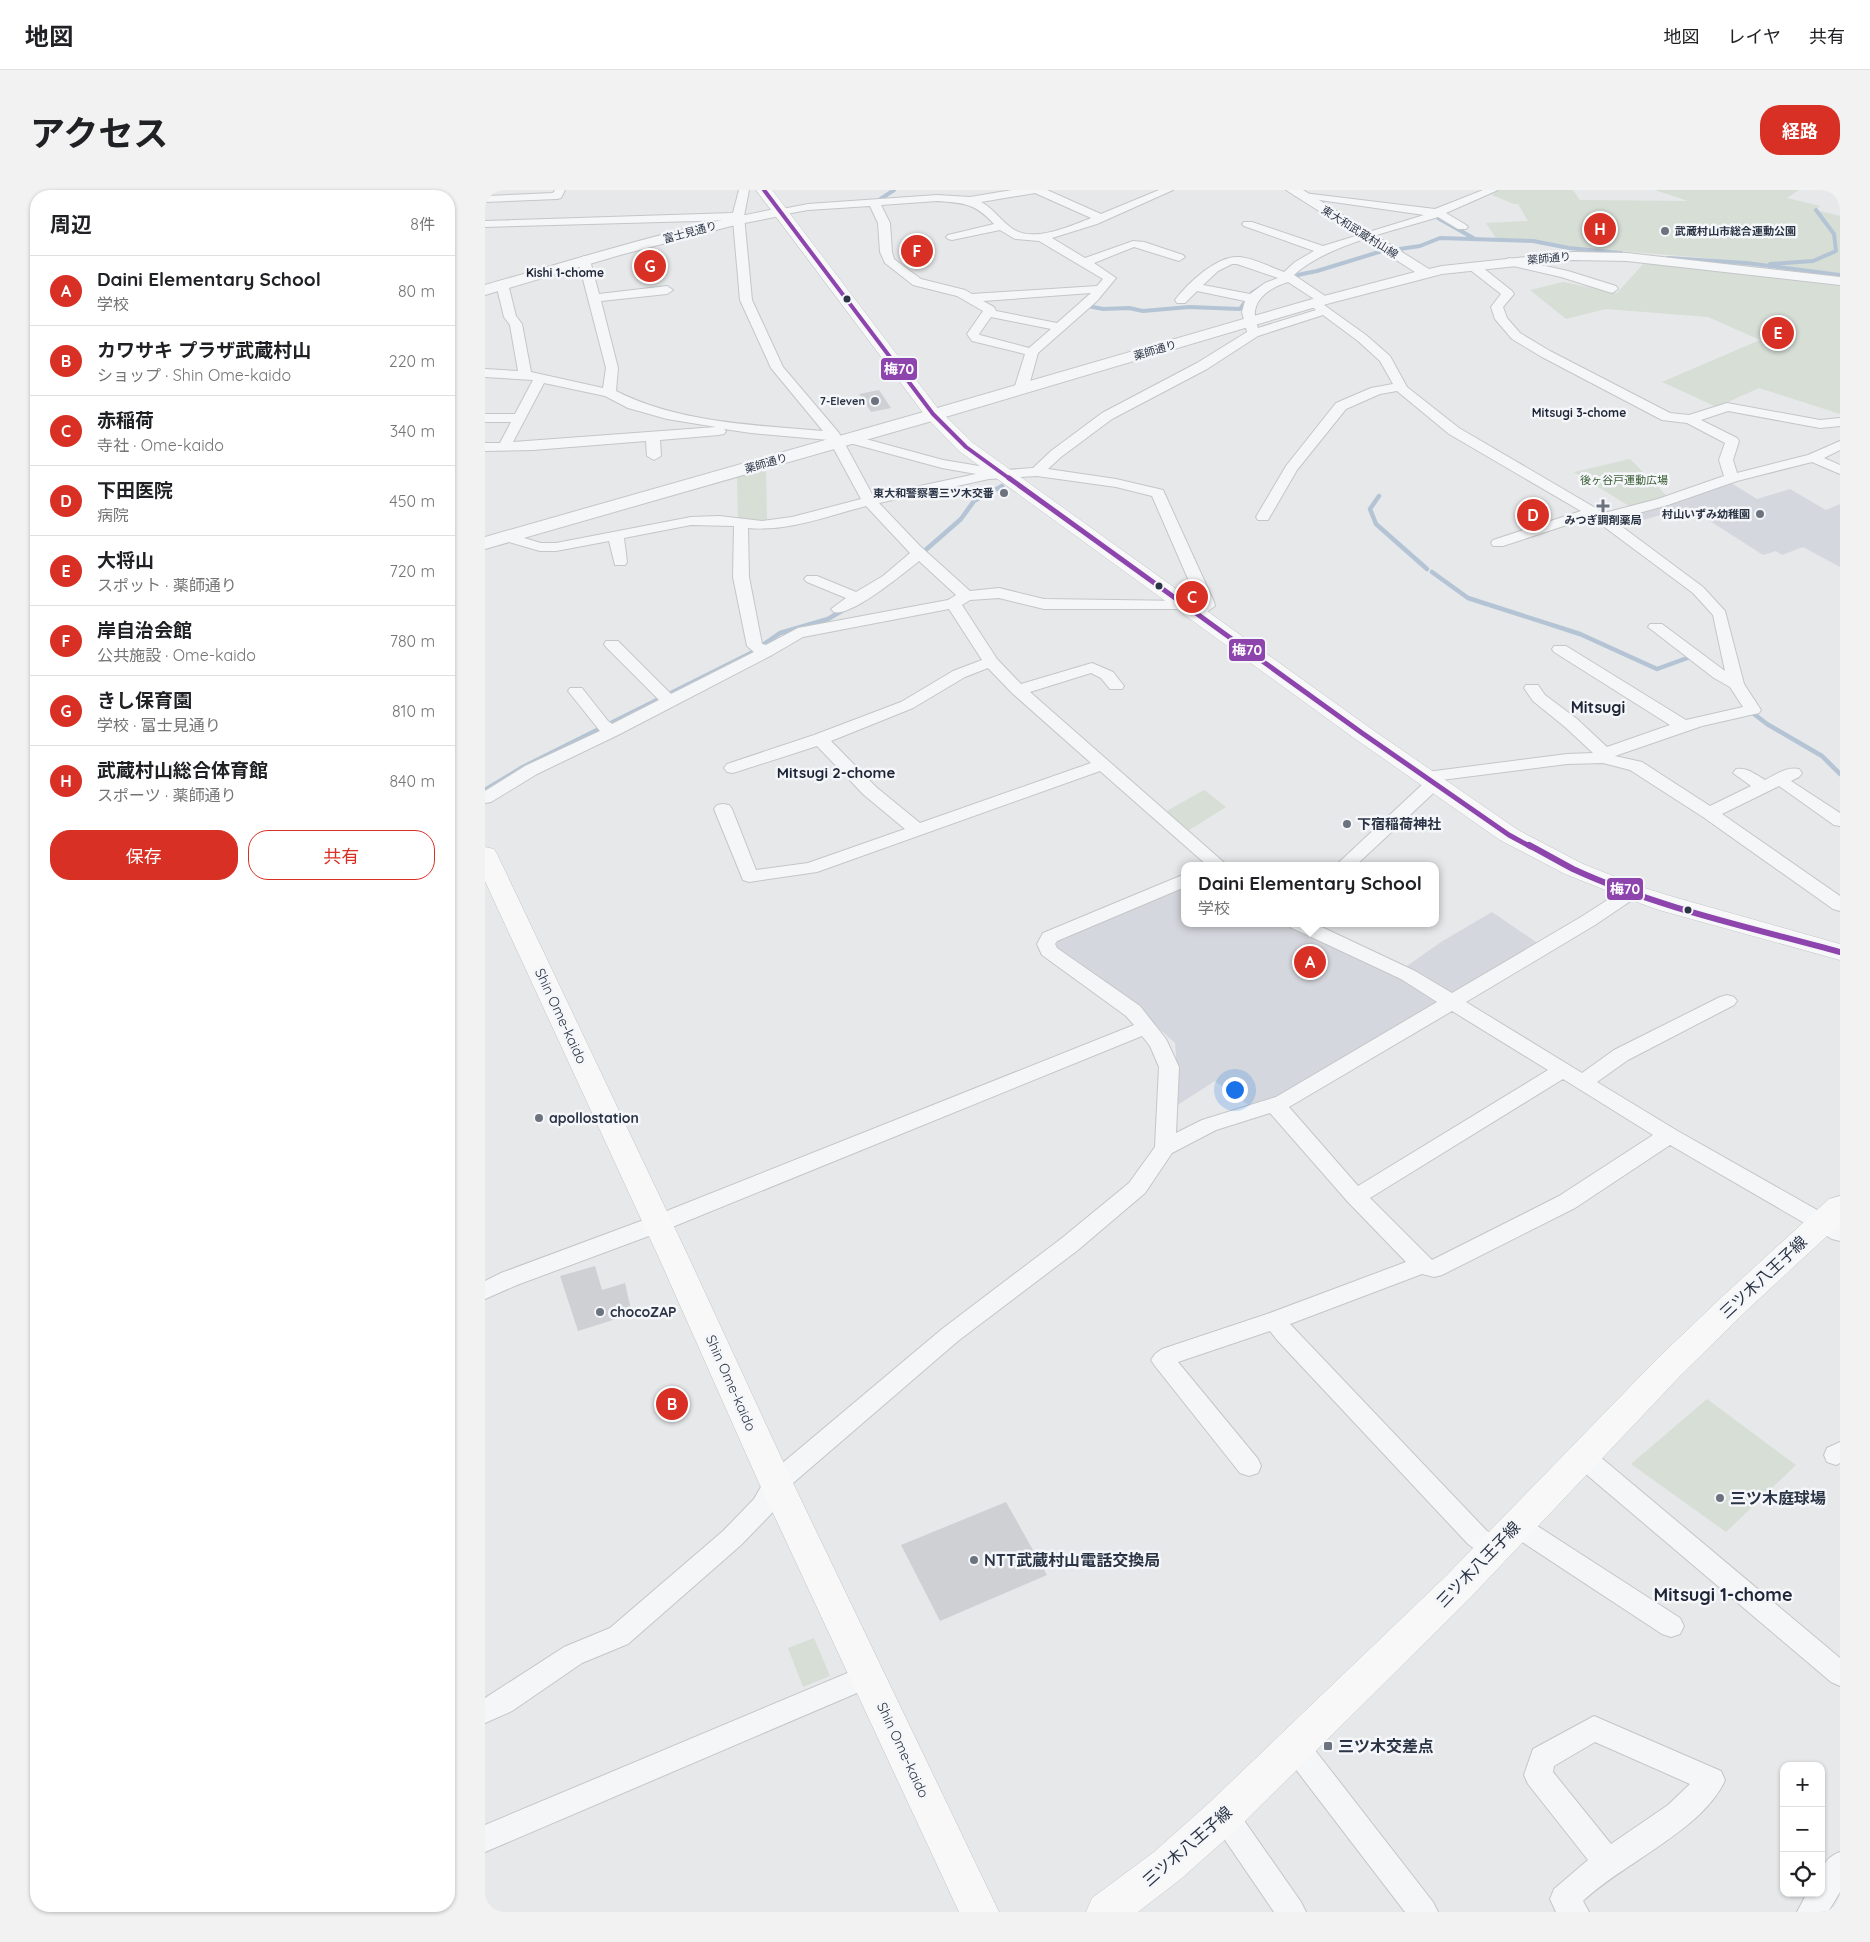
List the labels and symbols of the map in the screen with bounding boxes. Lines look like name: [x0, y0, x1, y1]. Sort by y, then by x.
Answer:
street label: 東大和武蔵村山線: [1319, 203, 1401, 261]
pin: H: [1584, 210, 1616, 248]
street label: 富士見通り: [662, 218, 718, 246]
place label: 武蔵村山市総合運動公園: [1675, 224, 1796, 238]
marker: 武蔵村山市総合運動公園: [1659, 225, 1671, 237]
pin: F: [901, 232, 933, 270]
pin: G: [634, 247, 666, 285]
street label: 薬師通り: [1526, 249, 1572, 267]
district label: Kishi 1-chome: [526, 265, 604, 280]
unlabelled marker: [842, 294, 852, 304]
pin: E: [1762, 314, 1794, 352]
street label: 薬師通り: [1132, 337, 1178, 363]
line badge: 梅70: [880, 357, 918, 381]
text: 梅70: [884, 360, 915, 378]
place label: 7-Eleven: [820, 394, 865, 408]
marker: 7-Eleven: [869, 395, 881, 407]
district label: Mitsugi 3-chome: [1532, 405, 1626, 420]
street label: 薬師通り: [743, 450, 789, 476]
park label: 後ヶ谷戸運動広場: [1580, 473, 1668, 487]
place label: 東大和警察署三ツ木交番: [873, 486, 994, 500]
marker: 東大和警察署三ツ木交番: [998, 487, 1010, 499]
pin: D: [1517, 496, 1549, 534]
marker: みつぎ調剤薬局: [1597, 500, 1609, 512]
place label: 村山いずみ幼稚園: [1662, 507, 1750, 521]
marker: 村山いずみ幼稚園: [1754, 508, 1766, 520]
place label: みつぎ調剤薬局: [1565, 513, 1642, 527]
pin: C: [1176, 578, 1208, 616]
unlabelled marker: [1154, 581, 1164, 591]
line badge: 梅70: [1228, 638, 1266, 662]
text: 梅70: [1232, 641, 1263, 659]
district label: Mitsugi: [1571, 697, 1625, 717]
district label: Mitsugi 2-chome: [777, 763, 895, 782]
place label: 下宿稲荷神社: [1357, 815, 1441, 833]
marker: 下宿稲荷神社: [1341, 818, 1353, 830]
line badge: 梅70: [1606, 877, 1644, 901]
text: 梅70: [1610, 880, 1641, 898]
unlabelled marker: [1683, 905, 1693, 915]
pin: A: [1294, 943, 1326, 981]
street label: Shin Ome-kaido: [531, 965, 591, 1067]
your location: [1222, 1077, 1248, 1103]
place label: apollostation: [549, 1109, 639, 1127]
marker: apollostation: [533, 1112, 545, 1124]
street label: 三ツ木八王子線: [1715, 1231, 1811, 1323]
place label: chocoZAP: [610, 1303, 677, 1321]
marker: chocoZAP: [594, 1306, 606, 1318]
street label: Shin Ome-kaido: [702, 1332, 760, 1434]
pin: B: [656, 1385, 688, 1423]
place label: 三ツ木庭球場: [1730, 1488, 1826, 1508]
marker: 三ツ木庭球場: [1714, 1492, 1726, 1504]
street label: 三ツ木八王子線: [1432, 1517, 1524, 1611]
place label: NTT武蔵村山電話交換局: [984, 1550, 1160, 1570]
marker: NTT武蔵村山電話交換局: [968, 1554, 980, 1566]
district label: Mitsugi 1-chome: [1653, 1583, 1793, 1606]
street label: Shin Ome-kaido: [873, 1699, 933, 1801]
place label: 三ツ木交差点: [1338, 1736, 1434, 1756]
marker: 三ツ木交差点: [1322, 1740, 1334, 1752]
street label: 三ツ木八王子線: [1138, 1802, 1236, 1890]

